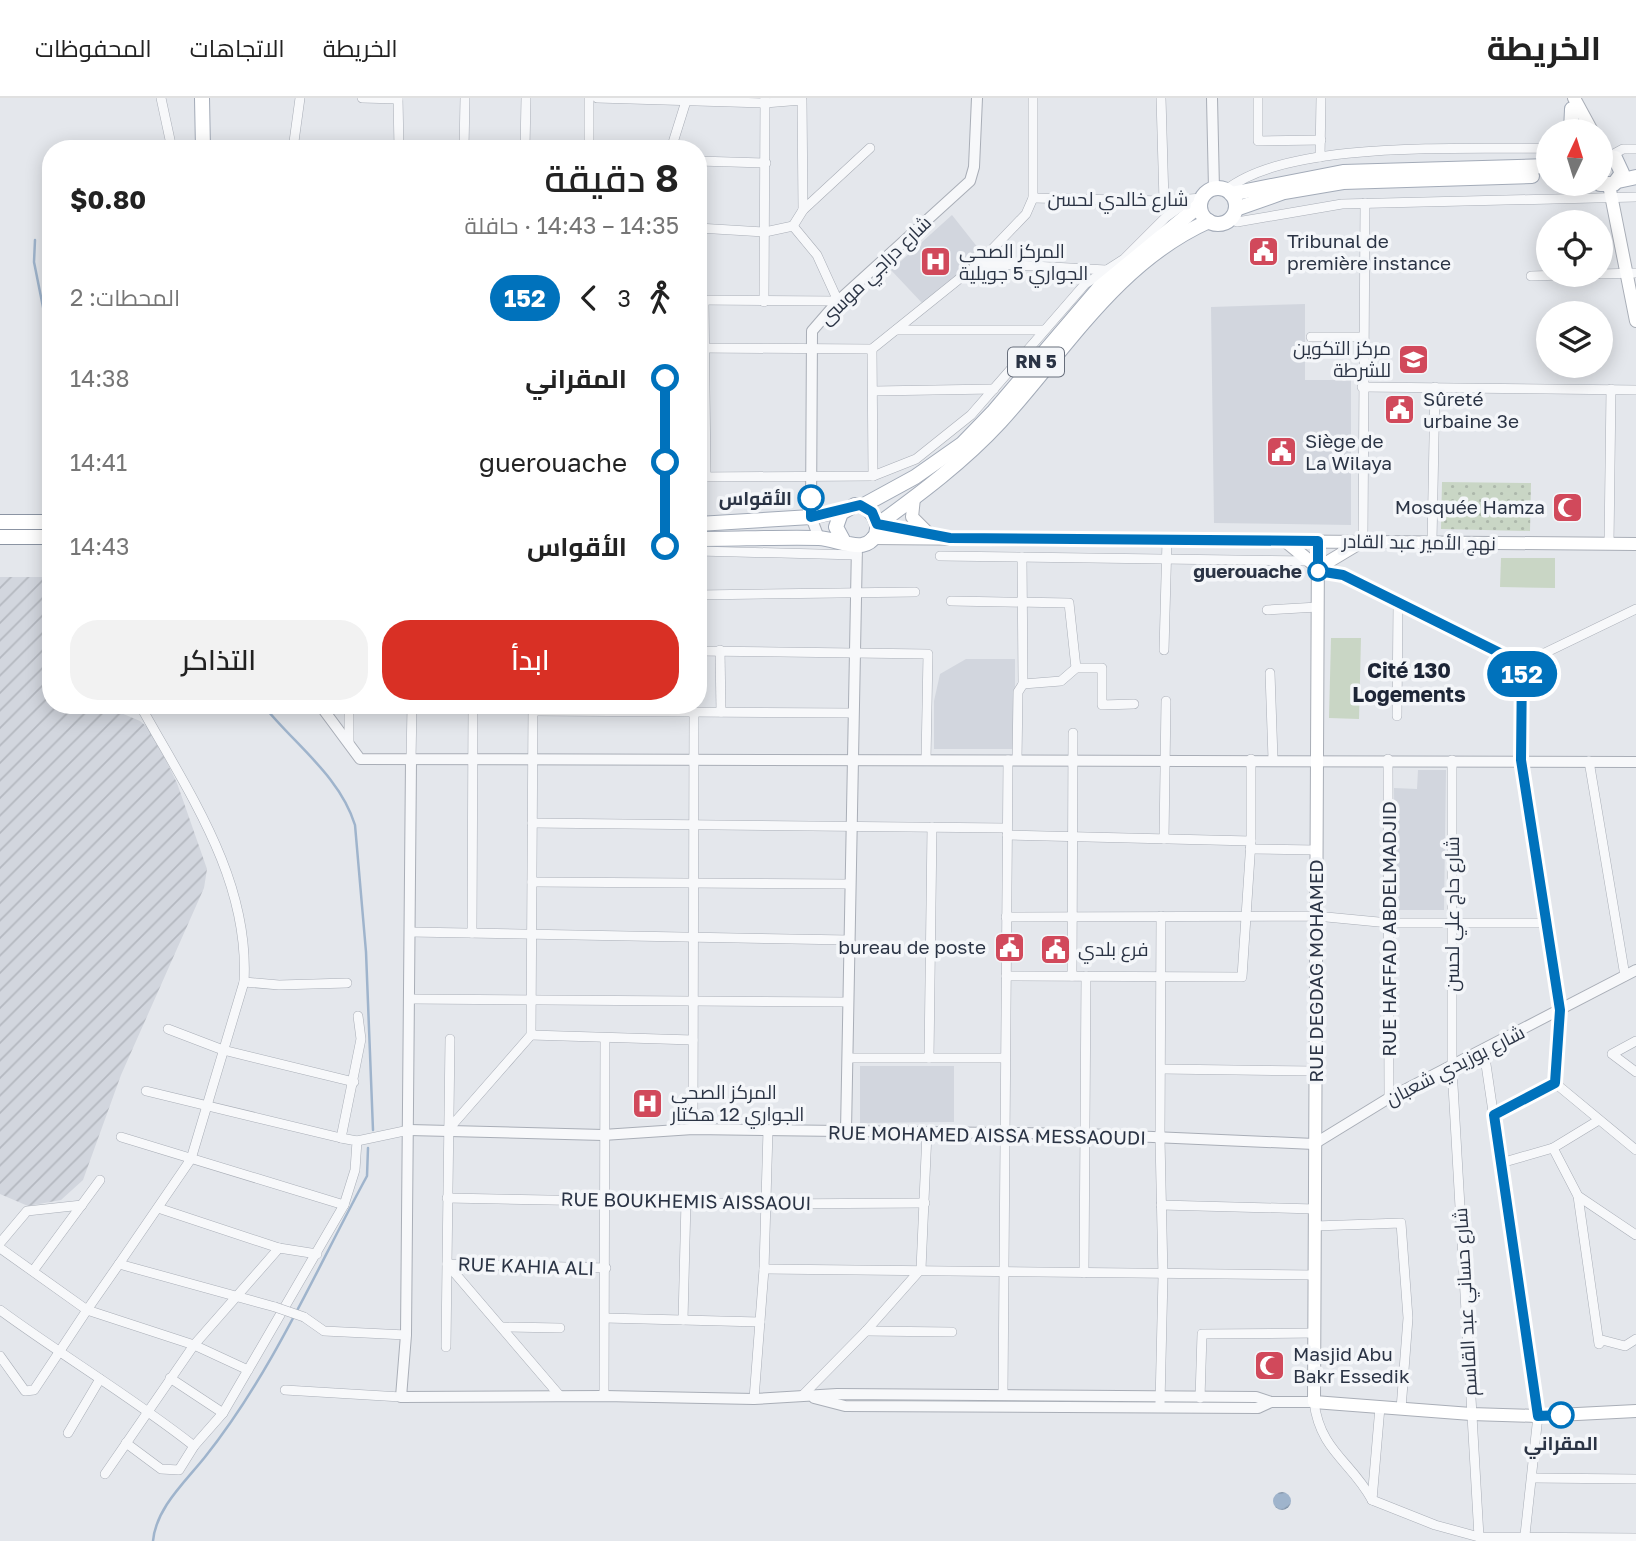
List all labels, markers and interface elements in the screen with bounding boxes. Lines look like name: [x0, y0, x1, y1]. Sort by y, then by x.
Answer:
text: الخريطة: [1487, 28, 1601, 67]
text: المحفوظات: [35, 33, 152, 62]
text: الاتجاهات: [190, 33, 285, 62]
text: الخريطة: [323, 33, 398, 62]
north arrow: [1536, 119, 1614, 196]
map controls: [1536, 119, 1613, 378]
text: 8 دقيقة: [544, 155, 679, 200]
text: $0.80: [70, 184, 146, 215]
street label: شارع خالدي لحسن: [1048, 187, 1188, 214]
street label: شارع دراجي موسى: [814, 210, 938, 332]
button: locate: [1536, 210, 1613, 287]
text: 14:35 – 14:43 · حافلة: [465, 211, 679, 239]
place label: Tribunal de première instance: [1287, 229, 1451, 274]
public building icon: Tribunal de première instance: [1247, 235, 1281, 269]
place label: المركز الصحي الجواري 5 جويلية: [959, 239, 1088, 288]
hospital icon: المركز الصحي الجواري 5 جويلية: [919, 245, 953, 279]
icon: back: [570, 279, 608, 317]
icon: walk: [641, 279, 679, 317]
text: المحطات: 2: [70, 283, 180, 311]
text: 152: [504, 283, 546, 312]
text: 3: [618, 284, 631, 312]
button: layers: [1536, 301, 1613, 378]
place label: مركز التكوين للشرطة: [1293, 336, 1391, 382]
school or university icon: مركز التكوين للشرطة: [1397, 342, 1431, 376]
road number: RN 5: [1008, 348, 1064, 376]
text: المقراني: [525, 363, 627, 394]
text: 14:38: [70, 364, 130, 392]
place label: Sûreté urbaine 3e: [1423, 387, 1519, 432]
public building icon: Sûreté urbaine 3e: [1383, 393, 1417, 427]
place label: Siège de La Wilaya: [1305, 429, 1392, 474]
public building icon: Siège de La Wilaya: [1265, 435, 1299, 469]
text: guerouache: [479, 447, 627, 478]
text: 14:41: [70, 448, 127, 476]
marker: الأقواس: [798, 485, 824, 511]
place label: الأقواس: [719, 486, 792, 510]
mosque icon: Mosquée Hamza: [1551, 490, 1585, 524]
place label: Mosquée Hamza: [1395, 495, 1545, 518]
street label: نهج الأمير عبد القادر: [1341, 529, 1496, 557]
text: الأقواس: [527, 531, 627, 562]
text: 14:43: [70, 532, 130, 560]
place label: guerouache: [1193, 559, 1302, 582]
marker: guerouache: [1308, 561, 1328, 581]
button: التذاكر: [70, 620, 368, 700]
button: ابدأ: [382, 620, 679, 700]
line badge: 152: [1482, 651, 1562, 697]
district label: Cité 130 Logements: [1352, 657, 1466, 707]
text: 152: [1501, 659, 1543, 688]
street label: RUE HAFFAD ABDELMADJID: [1377, 801, 1400, 1057]
street label: شارع حاج علي لحسن: [1440, 836, 1467, 992]
street label: RUE DEGDAG MOHAMED: [1304, 859, 1327, 1083]
public building icon: bureau de poste: [992, 930, 1026, 964]
public building icon: فرع بلدي: [1038, 932, 1072, 966]
place label: bureau de poste: [838, 935, 986, 958]
place label: فرع بلدي: [1078, 937, 1149, 964]
street label: شارع بوزيدي شعبان: [1381, 1020, 1530, 1113]
place label: المركز الصحي الجواري 12 هكتار: [670, 1080, 805, 1129]
hospital icon: المركز الصحي الجواري 12 هكتار: [631, 1086, 665, 1120]
street label: RUE MOHAMED AISSA MESSAOUDI: [828, 1120, 1146, 1149]
street label: RUE BOUKHEMIS AISSAOUI: [560, 1187, 812, 1214]
street label: شارع حساني عبد القاسم: [1448, 1207, 1485, 1397]
street label: RUE KAHIA ALI: [457, 1252, 595, 1279]
place label: Masjid Abu Bakr Essedik: [1293, 1342, 1410, 1387]
mosque icon: Masjid Abu Bakr Essedik: [1253, 1348, 1287, 1382]
marker: المقراني: [1548, 1402, 1574, 1428]
place label: المقراني: [1524, 1431, 1598, 1459]

